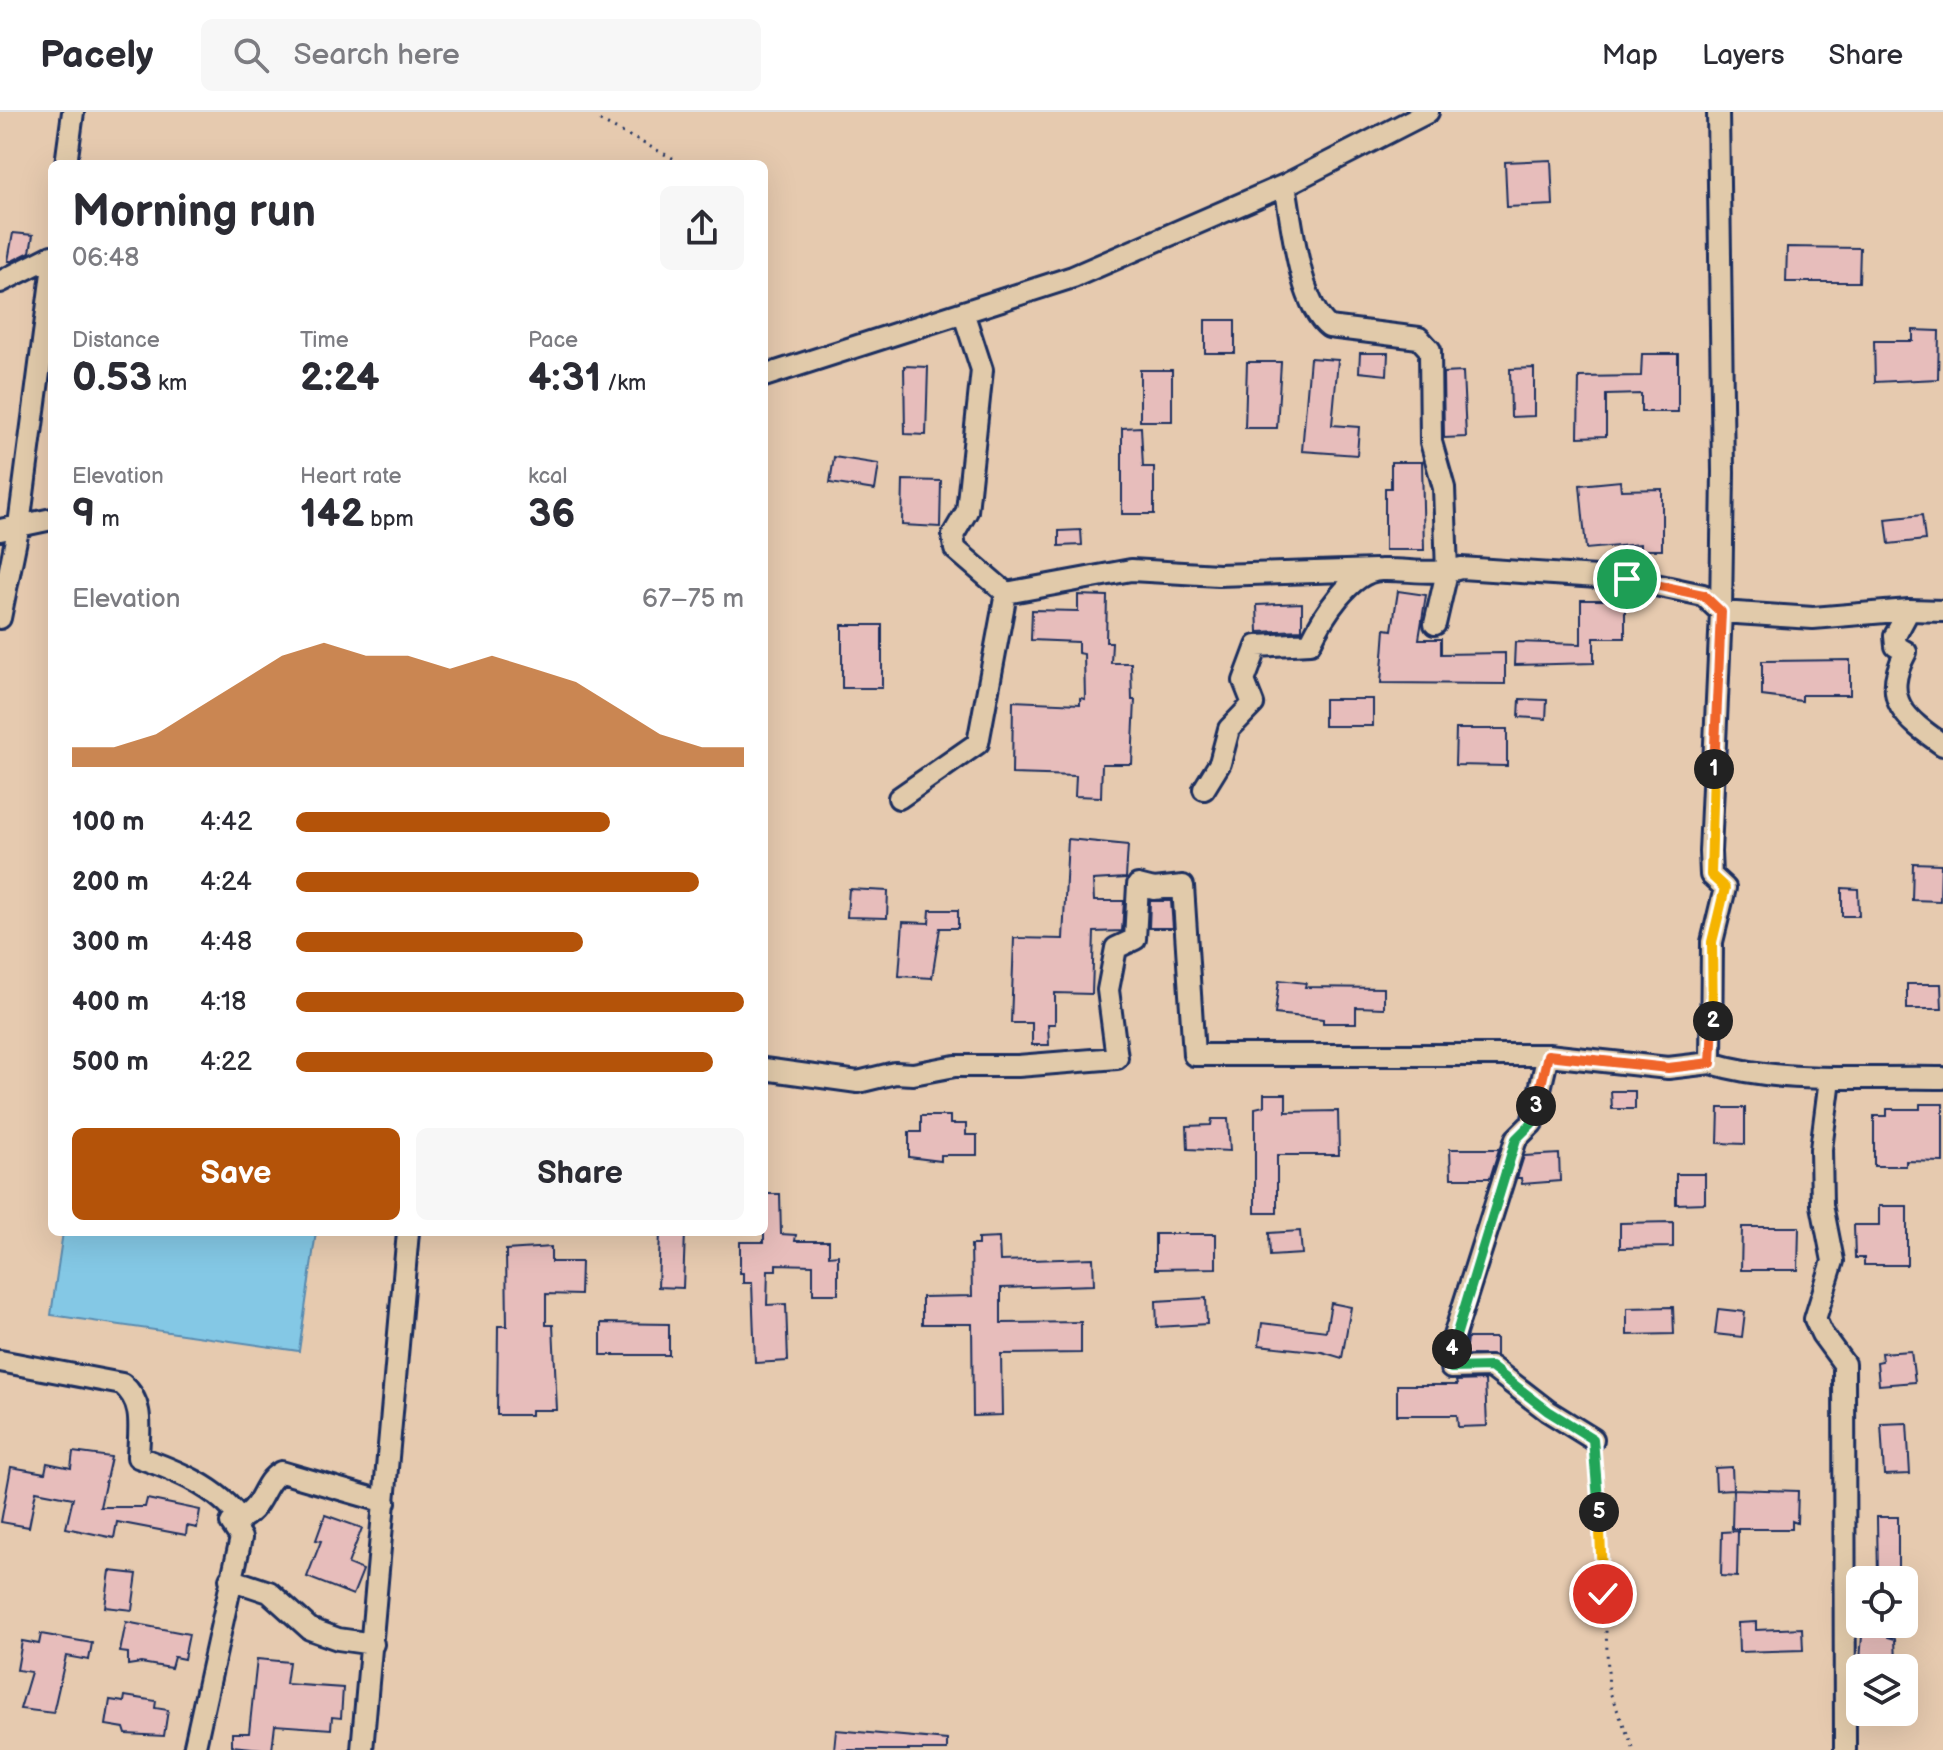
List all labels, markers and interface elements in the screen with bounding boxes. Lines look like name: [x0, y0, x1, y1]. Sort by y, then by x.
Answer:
search box: [201, 19, 761, 91]
text: Pacely: [40, 33, 153, 78]
icon: search: [229, 33, 273, 77]
text: Search here: [293, 37, 460, 73]
text: Map: [1602, 39, 1658, 72]
text: Layers: [1702, 39, 1785, 72]
text: Share: [1829, 39, 1903, 72]
text: Morning run: [72, 186, 316, 239]
button: share: [660, 186, 744, 270]
text: 06:48: [72, 243, 139, 274]
text: Distance: [72, 327, 160, 354]
text: Time: [300, 327, 349, 354]
text: Pace: [528, 327, 578, 354]
text: 0.53: [72, 354, 152, 402]
text: 2:24: [300, 354, 380, 402]
text: 4:31: [528, 354, 601, 402]
text: km: [152, 370, 187, 397]
text: /km: [601, 370, 646, 397]
text: Elevation: [72, 463, 164, 490]
text: Heart rate: [300, 463, 402, 490]
text: kcal: [528, 463, 567, 490]
text: 9: [72, 490, 95, 538]
text: 142: [300, 490, 364, 538]
text: 36: [528, 490, 576, 538]
text: m: [95, 506, 120, 533]
text: bpm: [364, 506, 414, 533]
pin: [1593, 545, 1661, 613]
icon: arrive: [1605, 557, 1649, 601]
text: Elevation: [72, 584, 180, 615]
text: 67–75 m: [642, 584, 744, 615]
pin: 1: [1694, 749, 1734, 789]
text: 1: [1709, 755, 1719, 782]
text: 100 m: [72, 807, 145, 838]
text: 4:42: [200, 807, 252, 838]
text: 200 m: [72, 867, 149, 898]
text: 4:24: [200, 867, 252, 898]
text: 300 m: [72, 927, 149, 958]
text: 4:48: [200, 927, 252, 958]
text: 400 m: [72, 987, 149, 1018]
text: 4:18: [200, 987, 246, 1018]
pin: 2: [1693, 1001, 1733, 1041]
text: 2: [1706, 1007, 1720, 1034]
text: 500 m: [72, 1047, 149, 1078]
text: 4:22: [200, 1047, 252, 1078]
pin: 3: [1516, 1086, 1556, 1126]
text: 3: [1530, 1092, 1542, 1119]
button: Save: [72, 1128, 400, 1220]
button: Share: [416, 1128, 744, 1220]
pin: 4: [1432, 1329, 1472, 1369]
text: 4: [1446, 1335, 1458, 1362]
pin: 5: [1579, 1492, 1619, 1532]
text: 5: [1593, 1498, 1605, 1525]
pin: [1569, 1560, 1637, 1628]
map controls: [1846, 1566, 1918, 1726]
button: locate: [1846, 1566, 1918, 1638]
icon: check: [1581, 1572, 1625, 1616]
button: layers: [1846, 1654, 1918, 1726]

